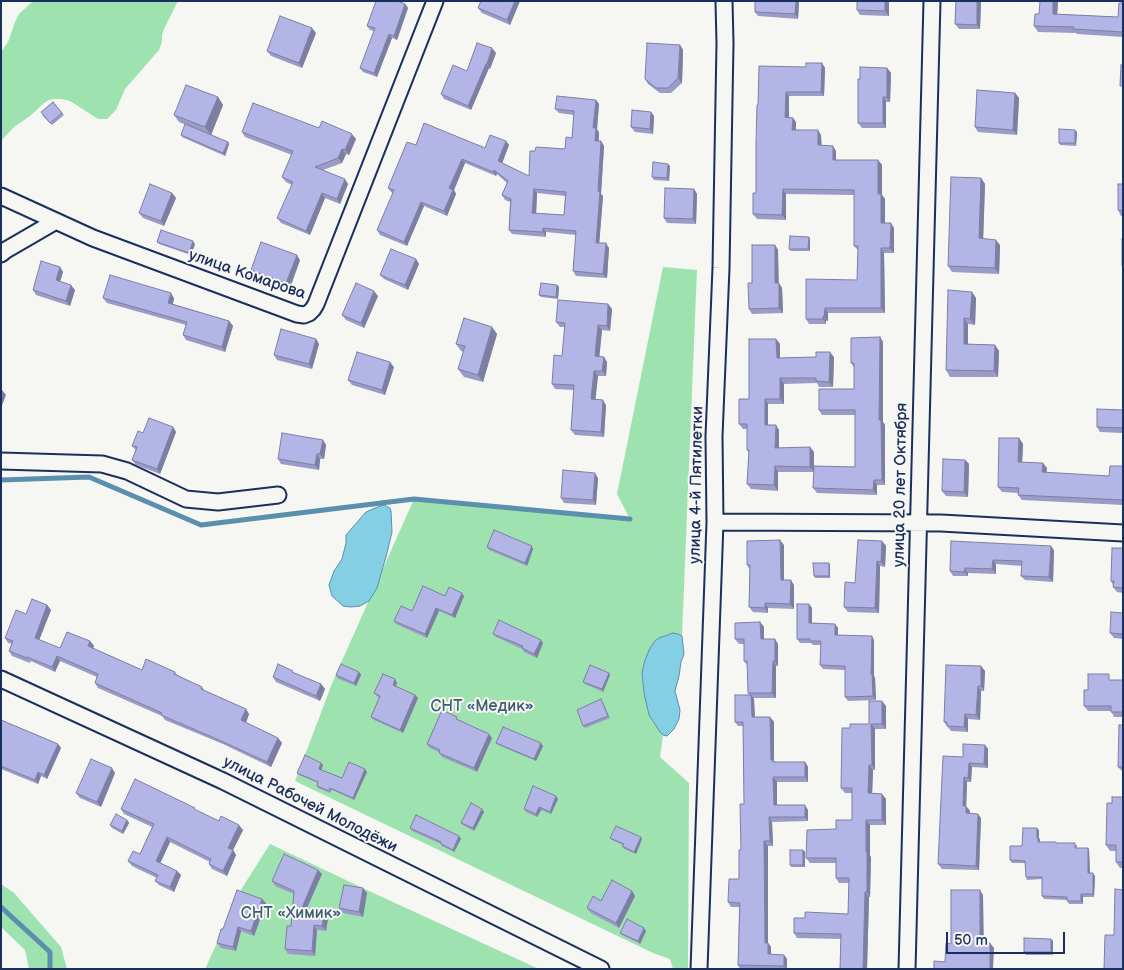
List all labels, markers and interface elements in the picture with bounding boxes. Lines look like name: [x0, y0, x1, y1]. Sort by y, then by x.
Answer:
street label: улица Комарова: [186, 246, 308, 304]
street label: улица 20 лет Октября: [890, 403, 912, 567]
street label: улица 4-й Пятилетки: [686, 406, 708, 564]
park label: СНТ «Медик»: [430, 697, 534, 717]
street label: улица Рабочей Молодёжи: [220, 753, 400, 857]
park label: СНТ «Химик»: [241, 904, 341, 924]
scale bar: [949, 922, 1068, 954]
text: 50 m: [954, 931, 988, 950]

